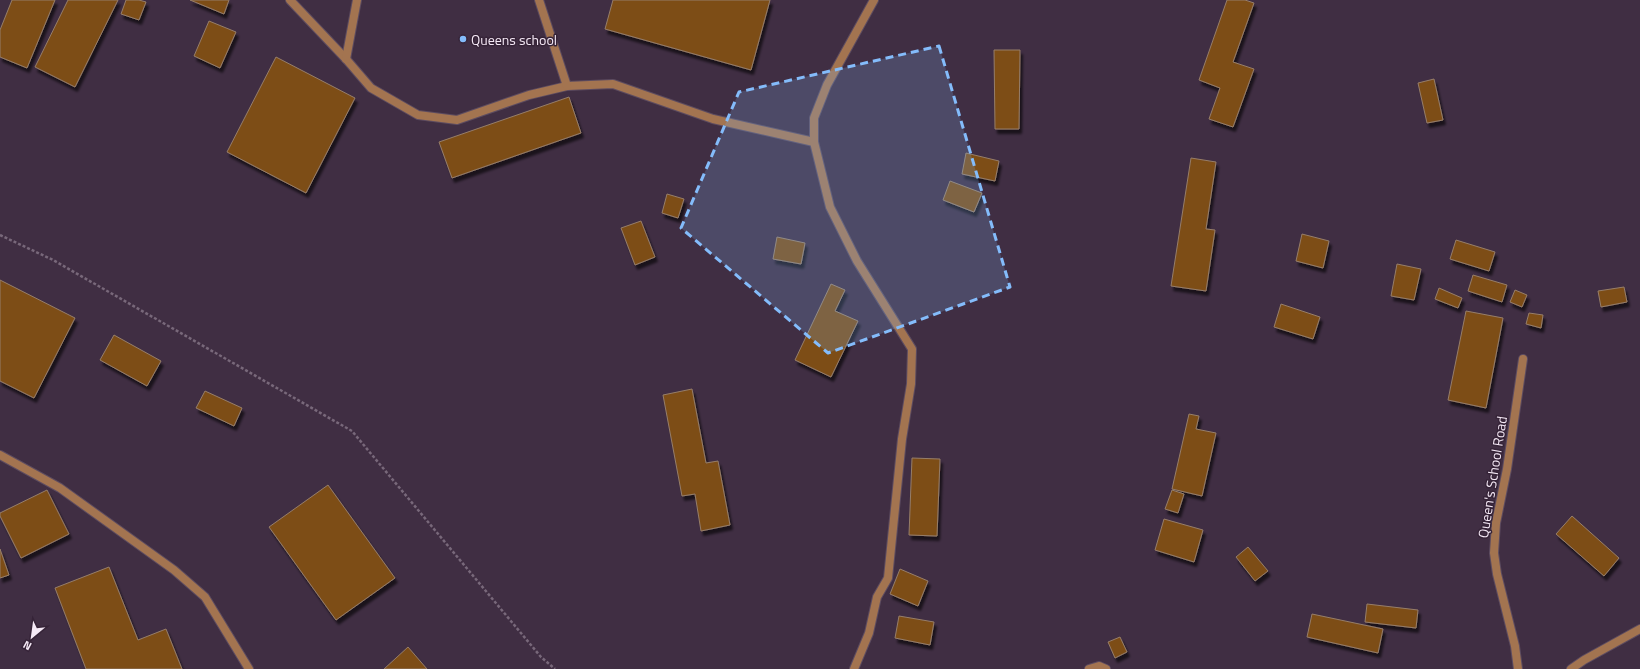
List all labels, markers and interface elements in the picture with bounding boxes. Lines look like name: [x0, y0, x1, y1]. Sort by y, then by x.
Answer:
place label: Queens school: [471, 29, 557, 50]
marker: Queens school: [458, 34, 468, 44]
street label: Queen's School Road: [1472, 415, 1512, 539]
north arrow: [12, 617, 52, 657]
text: N: [20, 637, 34, 655]

